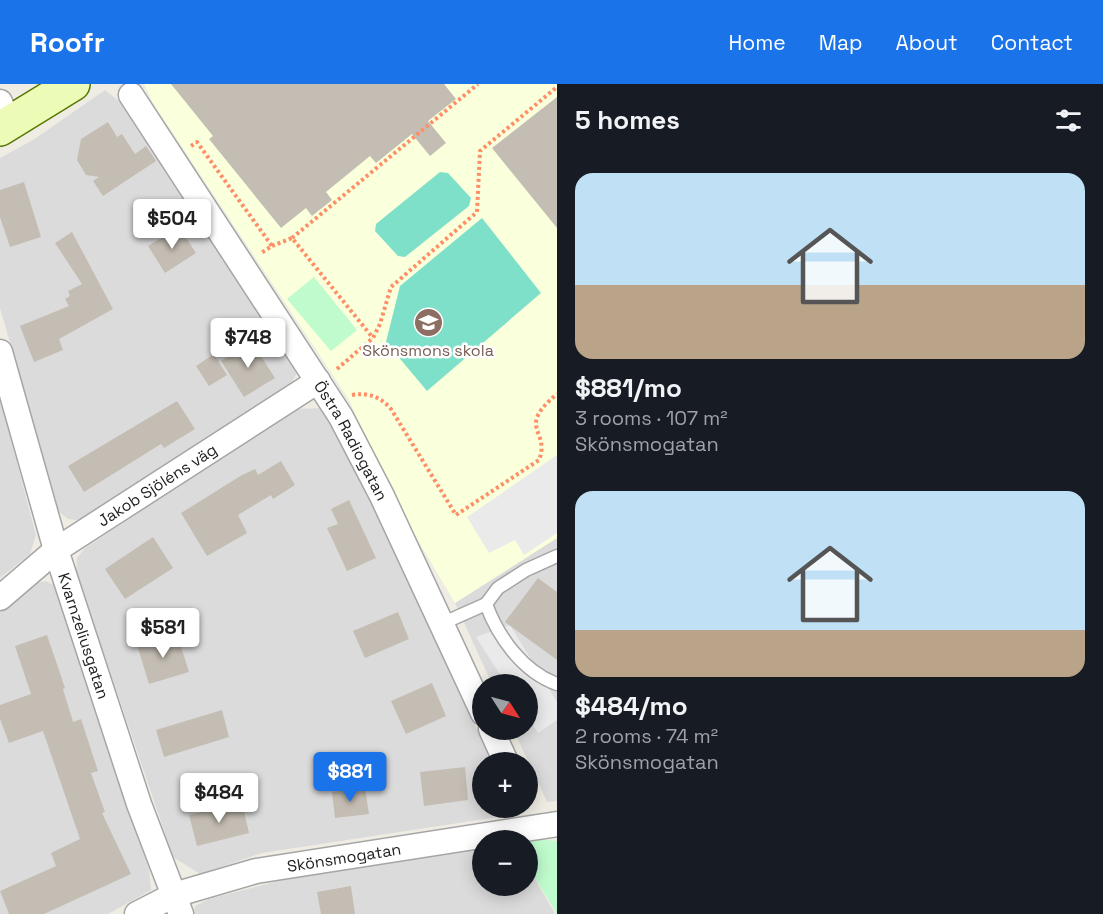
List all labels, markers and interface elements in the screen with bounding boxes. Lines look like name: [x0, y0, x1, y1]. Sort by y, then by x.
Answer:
text: Roofr: [30, 24, 105, 60]
text: Home: [728, 29, 786, 56]
text: Map: [819, 29, 863, 56]
text: About: [896, 29, 958, 56]
text: Contact: [991, 29, 1073, 56]
text: 5 homes: [575, 103, 680, 137]
icon: filters: [1052, 104, 1085, 137]
pin: $504: [136, 199, 208, 250]
text: $504: [147, 205, 197, 231]
icon: home: [776, 212, 884, 320]
school or university icon: Skönsmons skola: [412, 306, 444, 338]
pin: $748: [212, 318, 284, 369]
text: $748: [225, 324, 272, 350]
place label: Skönsmons skola: [362, 340, 494, 361]
text: $881/mo: [575, 371, 682, 405]
street label: Östra Radiogatan: [310, 377, 393, 504]
text: 3 rooms · 107 m²: [575, 405, 728, 431]
text: Skönsmogatan: [575, 431, 719, 457]
street label: Jakob Sjöléns väg: [93, 439, 221, 531]
icon: home: [776, 530, 884, 638]
street label: Kvarnzeliusgatan: [54, 570, 114, 702]
pin: $581: [127, 608, 199, 659]
text: $581: [140, 614, 186, 640]
north arrow: [472, 674, 538, 740]
map controls: [472, 674, 538, 896]
text: $484/mo: [575, 689, 688, 723]
text: 2 rooms · 74 m²: [575, 723, 718, 749]
text: Skönsmogatan: [575, 749, 719, 775]
pin: $881: [314, 752, 386, 803]
button: +: [472, 752, 538, 818]
text: $881: [327, 758, 373, 784]
pin: $484: [183, 773, 255, 824]
text: $484: [194, 779, 244, 805]
button: −: [472, 830, 538, 896]
street label: Skönsmogatan: [285, 838, 402, 877]

